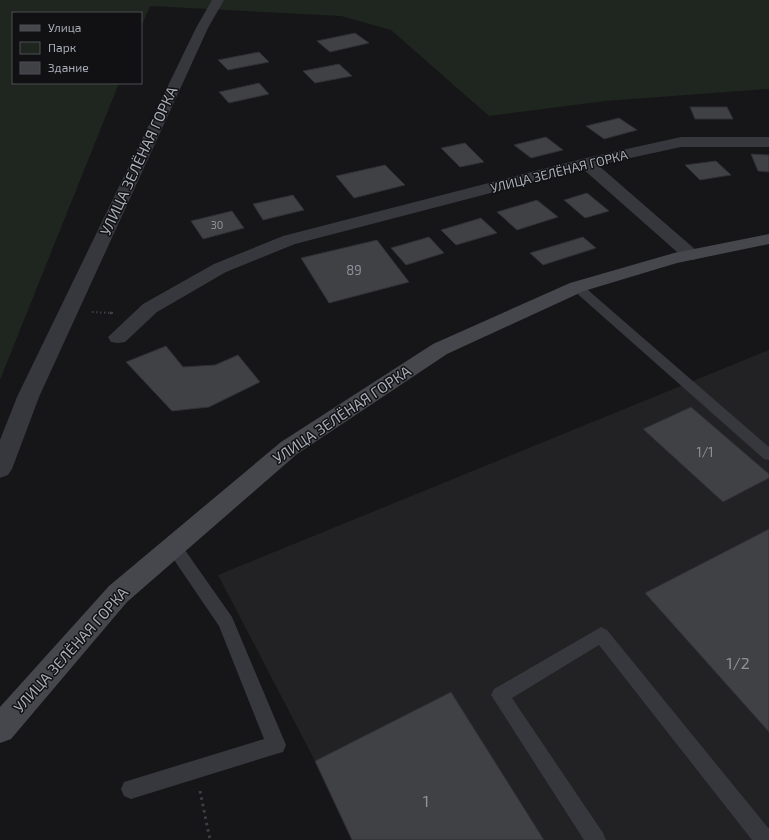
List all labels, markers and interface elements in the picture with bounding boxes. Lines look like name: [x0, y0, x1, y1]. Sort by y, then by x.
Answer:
legend: [12, 12, 142, 84]
text: Улица: [48, 20, 81, 34]
text: Парк: [48, 40, 77, 54]
text: Здание: [48, 60, 89, 74]
street label: УЛИЦА ЗЕЛЁНАЯ ГОРКА: [96, 83, 181, 238]
street label: УЛИЦА ЗЕЛЁНАЯ ГОРКА: [489, 146, 629, 196]
house number: 30: [211, 218, 223, 231]
house number: 89: [346, 262, 362, 278]
street label: УЛИЦА ЗЕЛЁНАЯ ГОРКА: [269, 361, 414, 467]
house number: 1/1: [696, 444, 714, 460]
street label: УЛИЦА ЗЕЛЁНАЯ ГОРКА: [9, 582, 132, 716]
house number: 1/2: [726, 653, 750, 672]
house number: 1: [423, 791, 429, 810]

